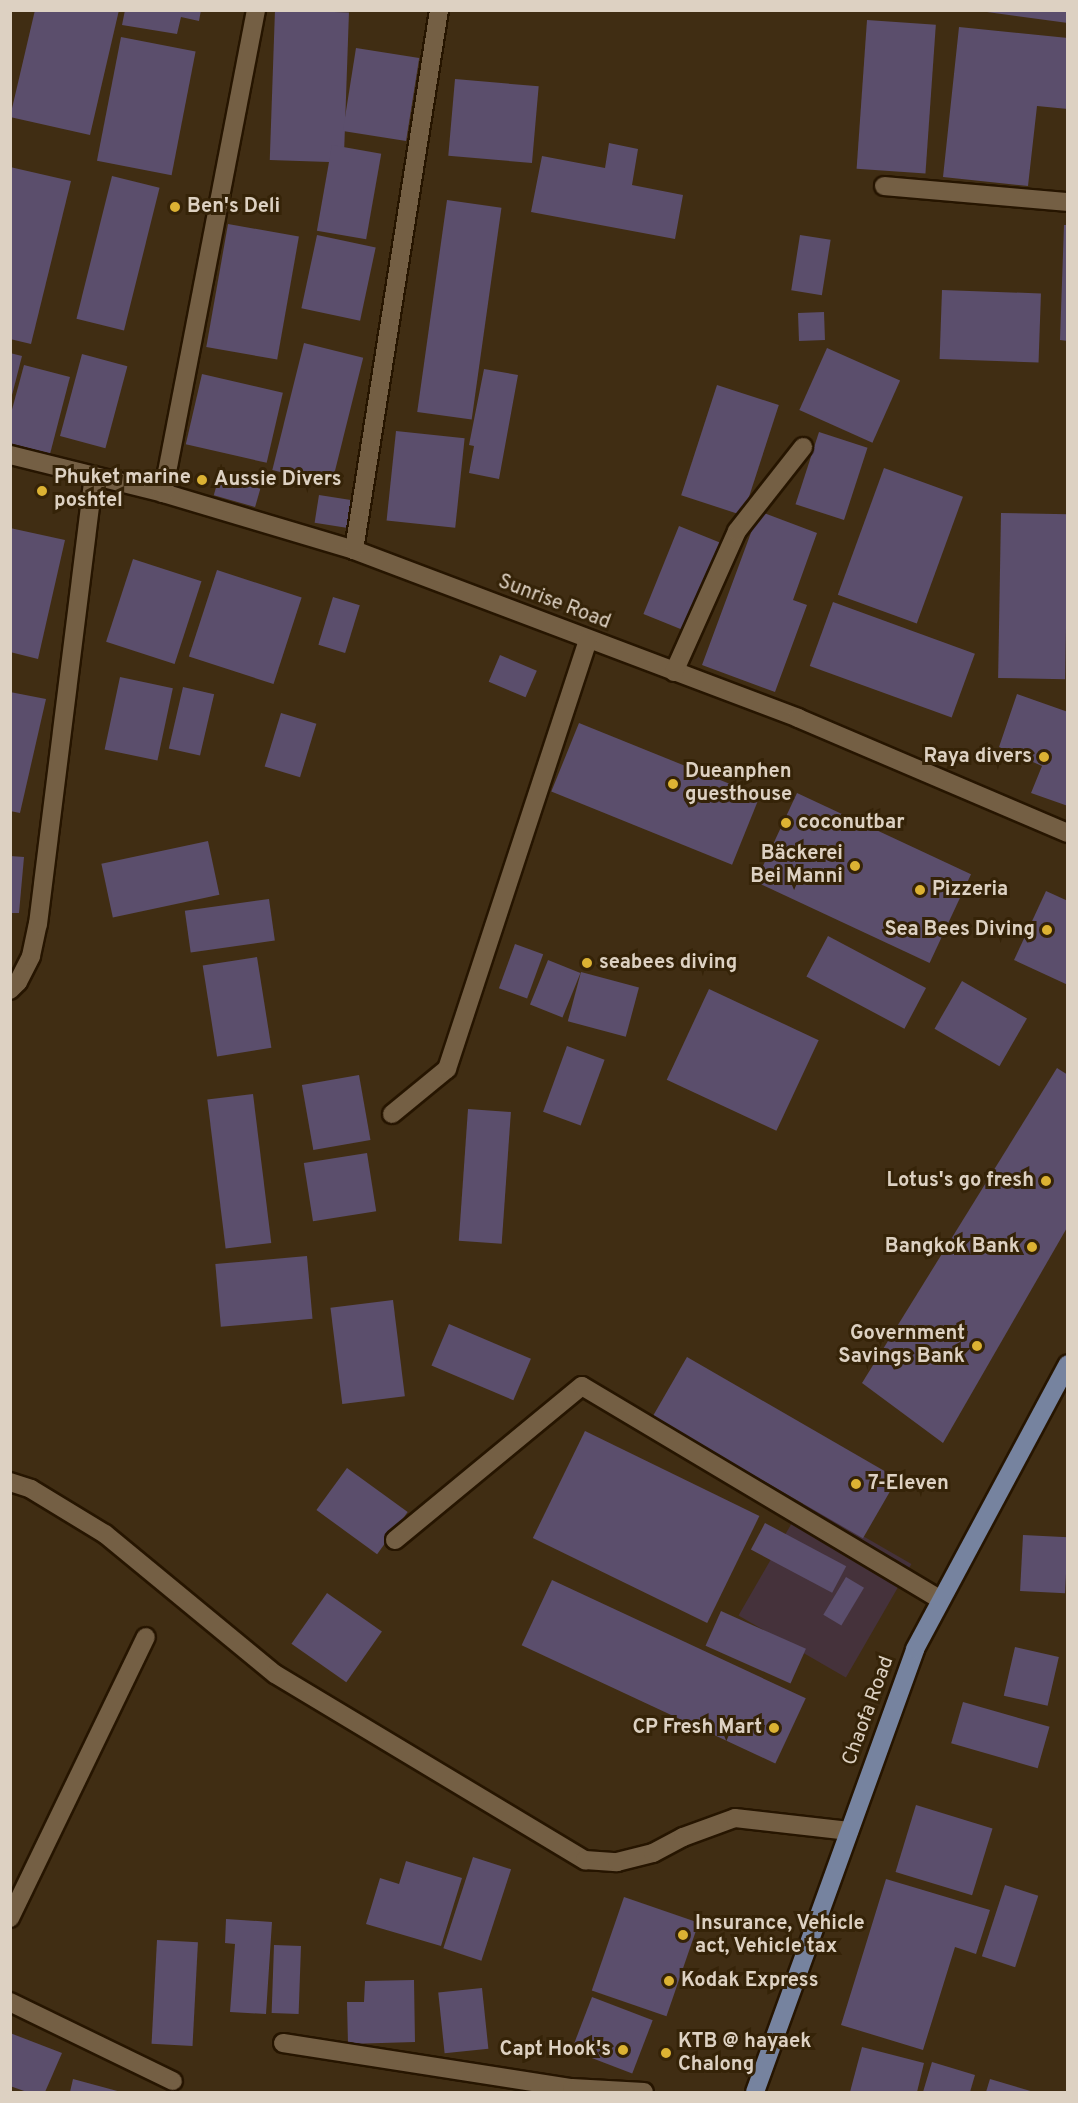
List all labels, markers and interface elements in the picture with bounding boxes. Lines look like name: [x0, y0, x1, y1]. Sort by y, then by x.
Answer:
place label: Ben's Deli: [187, 195, 280, 219]
marker: Ben's Deli: [168, 200, 182, 214]
place label: Phuket marine poshtel: [54, 467, 191, 514]
place label: Aussie Divers: [214, 468, 342, 492]
marker: Aussie Divers: [195, 473, 209, 487]
marker: Phuket marine poshtel: [35, 484, 49, 498]
street label: Sunrise Road: [494, 571, 614, 635]
place label: Raya divers: [923, 745, 1032, 769]
marker: Raya divers: [1037, 750, 1051, 764]
place label: Dueanphen guesthouse: [685, 760, 792, 807]
marker: Dueanphen guesthouse: [666, 777, 680, 791]
place label: coconutbar: [798, 811, 905, 835]
marker: coconutbar: [779, 816, 793, 830]
place label: Bäckerei Bei Manni: [750, 843, 843, 890]
marker: Bäckerei Bei Manni: [848, 859, 862, 873]
place label: Pizzeria: [932, 878, 1008, 902]
marker: Pizzeria: [913, 883, 927, 897]
place label: Sea Bees Diving: [885, 918, 1035, 942]
marker: Sea Bees Diving: [1040, 923, 1054, 937]
place label: seabees diving: [599, 951, 737, 975]
marker: seabees diving: [580, 956, 594, 970]
place label: Lotus's go fresh: [887, 1169, 1034, 1193]
marker: Lotus's go fresh: [1039, 1174, 1053, 1188]
place label: Bangkok Bank: [885, 1235, 1020, 1259]
marker: Bangkok Bank: [1025, 1240, 1039, 1254]
place label: Government Savings Bank: [838, 1322, 965, 1369]
marker: Government Savings Bank: [970, 1339, 984, 1353]
place label: 7-Eleven: [868, 1472, 949, 1496]
marker: 7-Eleven: [849, 1477, 863, 1491]
street label: Chaofa Road: [838, 1653, 900, 1769]
place label: CP Fresh Mart: [632, 1716, 762, 1740]
marker: CP Fresh Mart: [767, 1721, 781, 1735]
place label: Insurance, Vehicle act, Vehicle tax: [695, 1912, 866, 1959]
marker: Insurance, Vehicle act, Vehicle tax: [676, 1928, 690, 1942]
place label: Kodak Express: [681, 1969, 819, 1993]
marker: Kodak Express: [662, 1974, 676, 1988]
place label: KTB @ hayaek Chalong: [678, 2030, 811, 2077]
place label: Capt Hook's: [500, 2038, 611, 2062]
marker: Capt Hook's: [616, 2043, 630, 2057]
marker: KTB @ hayaek Chalong: [659, 2046, 673, 2060]

